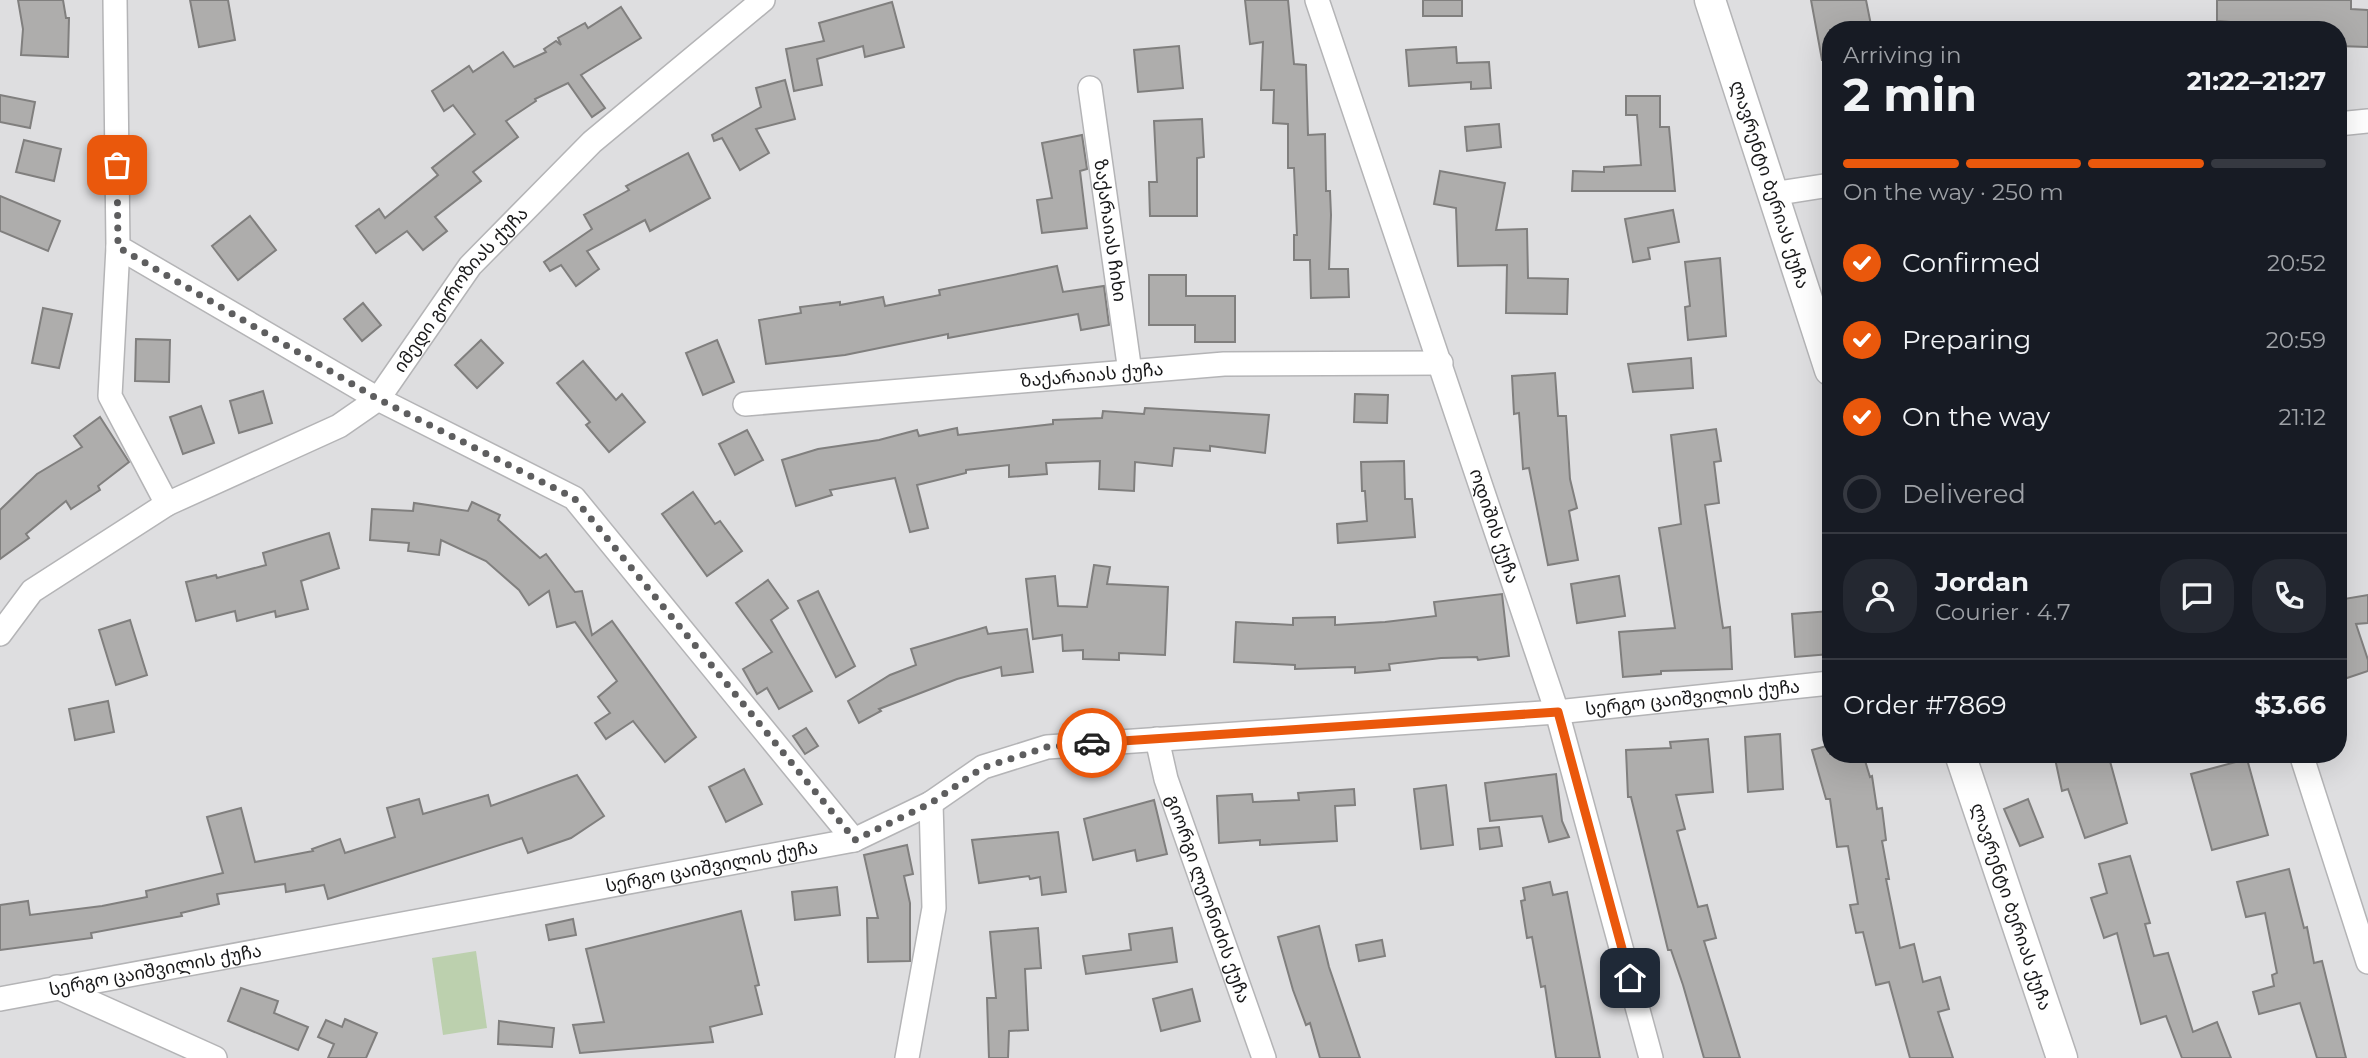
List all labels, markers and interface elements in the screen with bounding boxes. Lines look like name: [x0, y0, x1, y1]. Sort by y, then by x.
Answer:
text: Arriving in: [1843, 41, 1962, 69]
text: 21:22–21:27: [2187, 65, 2326, 97]
text: 2 min: [1843, 66, 1977, 123]
street label: ლავრენტი ბერიას ქუჩა: [1726, 78, 1814, 291]
pin: [87, 135, 147, 195]
icon: bag: [98, 146, 136, 184]
street label: ზაქარაიას ჩიხი: [1089, 158, 1131, 303]
text: On the way · 250 m: [1843, 178, 2064, 206]
street label: იმედი გოროზიას ქუჩა: [389, 202, 533, 376]
icon: check: [1843, 244, 1881, 282]
text: Confirmed: [1902, 247, 2041, 279]
text: 20:52: [2267, 249, 2326, 277]
icon: check: [1843, 321, 1881, 359]
text: Preparing: [1902, 324, 2031, 356]
text: 20:59: [2266, 326, 2326, 354]
street label: ზაქარაიას ქუჩა: [1019, 358, 1164, 392]
icon: check: [1843, 398, 1881, 436]
text: On the way: [1902, 401, 2050, 433]
text: 21:12: [2278, 403, 2326, 431]
street label: ოდიშის ქუჩა: [1465, 466, 1524, 586]
text: Delivered: [1902, 478, 2026, 510]
button: person: [1843, 559, 1917, 633]
button: chat: [2160, 559, 2234, 633]
button: phone: [2252, 559, 2326, 633]
text: Jordan: [1935, 566, 2029, 598]
text: Courier · 4.7: [1935, 598, 2071, 626]
street label: სერგო ცაიშვილის ქუჩა: [1584, 675, 1801, 720]
text: Order #7869: [1843, 689, 2007, 721]
text: $3.66: [2255, 689, 2326, 721]
courier: [1057, 708, 1127, 778]
icon: car: [1073, 724, 1111, 762]
street label: გიორგი ლეონიძის ქუჩა: [1161, 792, 1255, 1006]
street label: ლავრენტი ბერიას ქუჩა: [1966, 800, 2056, 1013]
street label: სერგო ცაიშვილის ქუჩა: [604, 836, 820, 897]
street label: სერგო ცაიშვილის ქუჩა: [47, 940, 263, 1001]
pin: [1600, 948, 1660, 1008]
icon: home: [1611, 959, 1649, 997]

